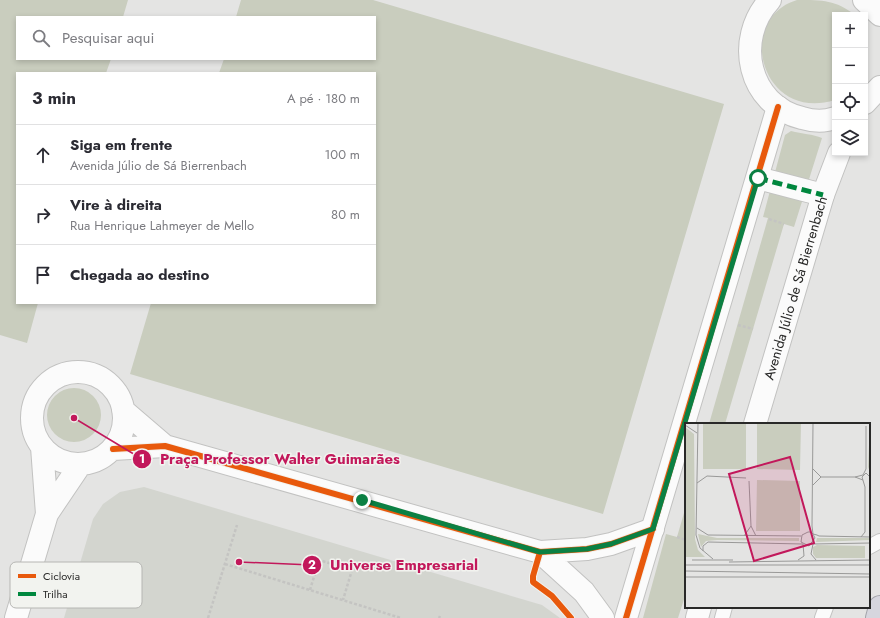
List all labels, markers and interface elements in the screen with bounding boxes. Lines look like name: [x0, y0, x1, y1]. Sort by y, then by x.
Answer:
map controls: [832, 12, 868, 156]
button: +: [832, 12, 868, 48]
search box: [16, 16, 376, 60]
icon: search: [30, 27, 52, 49]
text: Pesquisar aqui: [62, 27, 154, 49]
button: −: [832, 48, 868, 84]
button: locate: [832, 84, 868, 120]
text: 3 min: [32, 86, 76, 110]
text: A pé · 180 m: [287, 89, 360, 108]
button: layers: [832, 120, 868, 156]
text: Siga em frente: [70, 134, 172, 156]
icon: ahead: [32, 144, 54, 166]
text: 100 m: [325, 145, 360, 164]
text: Avenida Júlio de Sá Bierrenbach: [70, 156, 247, 175]
route start: [749, 169, 767, 187]
text: Vire à direita: [70, 194, 162, 216]
street label: Avenida Júlio de Sá Bierrenbach: [759, 194, 832, 382]
icon: right: [32, 204, 54, 226]
text: 80 m: [331, 205, 360, 224]
text: Rua Henrique Lahmeyer de Mello: [70, 216, 254, 235]
icon: arrive: [32, 264, 54, 286]
text: Chegada ao destino: [70, 264, 209, 286]
inset map: [685, 423, 870, 608]
callout: Praça Professor Walter Guimarães: [132, 446, 408, 473]
text: Praça Professor Walter Guimarães: [160, 448, 400, 470]
text: 1: [139, 450, 145, 468]
route end: [353, 491, 371, 509]
callout: Universe Empresarial: [302, 551, 486, 578]
text: Universe Empresarial: [330, 554, 478, 576]
text: 2: [308, 556, 316, 574]
legend: [10, 562, 142, 608]
text: Ciclovia: [43, 568, 80, 584]
text: Trilha: [43, 586, 67, 602]

